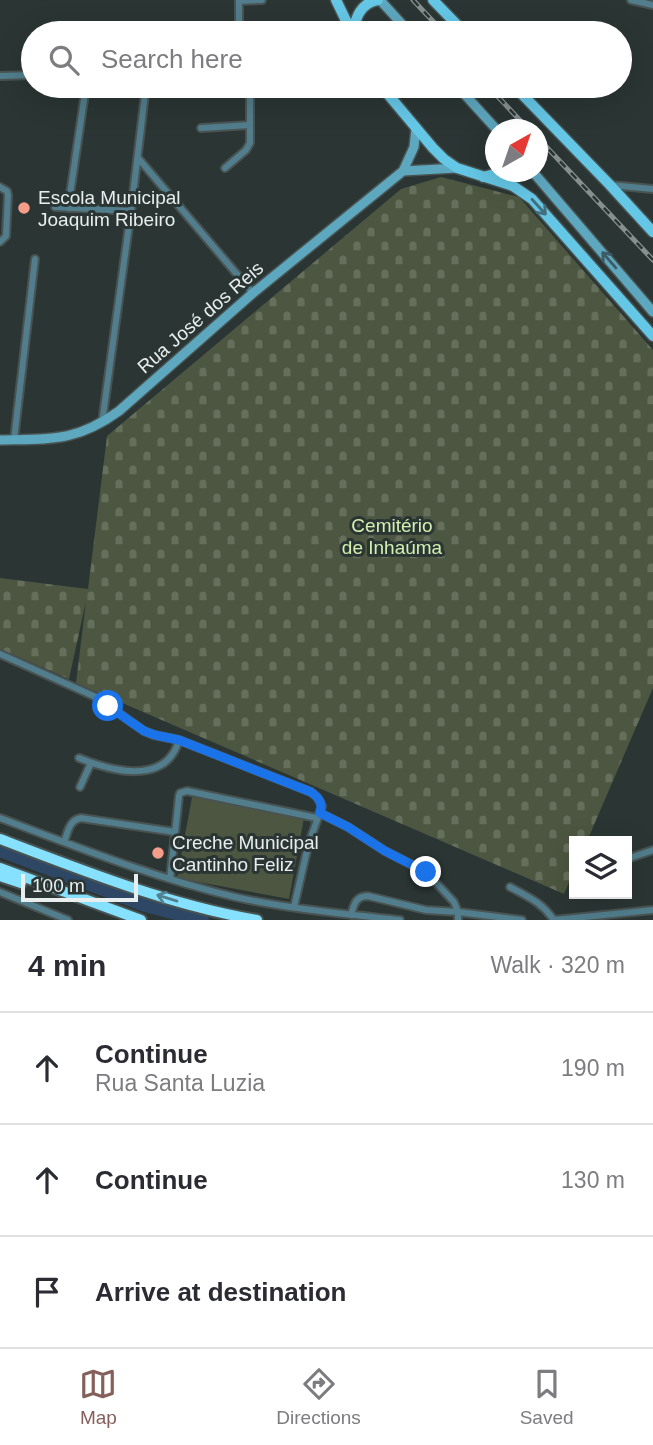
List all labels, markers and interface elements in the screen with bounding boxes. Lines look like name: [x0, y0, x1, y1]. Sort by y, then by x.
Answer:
search box: [21, 21, 632, 98]
icon: search: [45, 41, 83, 79]
text: Search here: [101, 44, 243, 74]
north arrow: [485, 119, 548, 182]
place label: Escola Municipal Joaquim Ribeiro: [38, 187, 181, 230]
one-way arrow: [531, 198, 548, 215]
marker: Escola Municipal Joaquim Ribeiro: [16, 200, 32, 216]
one-way arrow: [601, 252, 617, 270]
street label: Rua José dos Reis: [133, 257, 267, 378]
park label: Cemitério de Inhaúma: [342, 515, 443, 558]
route start: [92, 690, 123, 721]
place label: Creche Municipal Cantinho Feliz: [172, 832, 319, 875]
map controls: [569, 836, 632, 899]
button: layers: [569, 836, 632, 899]
marker: Creche Municipal Cantinho Feliz: [150, 845, 166, 861]
route end: [410, 856, 441, 887]
scale bar: [21, 871, 138, 903]
text: 100 m: [32, 875, 85, 896]
one-way arrow: [157, 891, 179, 904]
text: 4 min: [28, 949, 106, 982]
text: Walk · 320 m: [490, 952, 625, 978]
text: Continue: [95, 1039, 208, 1069]
icon: ahead: [28, 1049, 66, 1087]
text: 190 m: [561, 1055, 625, 1081]
text: Rua Santa Luzia: [95, 1070, 265, 1096]
icon: ahead: [28, 1161, 66, 1199]
text: Continue: [95, 1165, 208, 1195]
text: 130 m: [561, 1167, 625, 1193]
icon: arrive: [28, 1273, 66, 1311]
text: Arrive at destination: [95, 1277, 346, 1307]
tab: Map: [79, 1365, 117, 1429]
tab: Directions: [276, 1365, 361, 1429]
tab: Saved: [520, 1365, 574, 1429]

